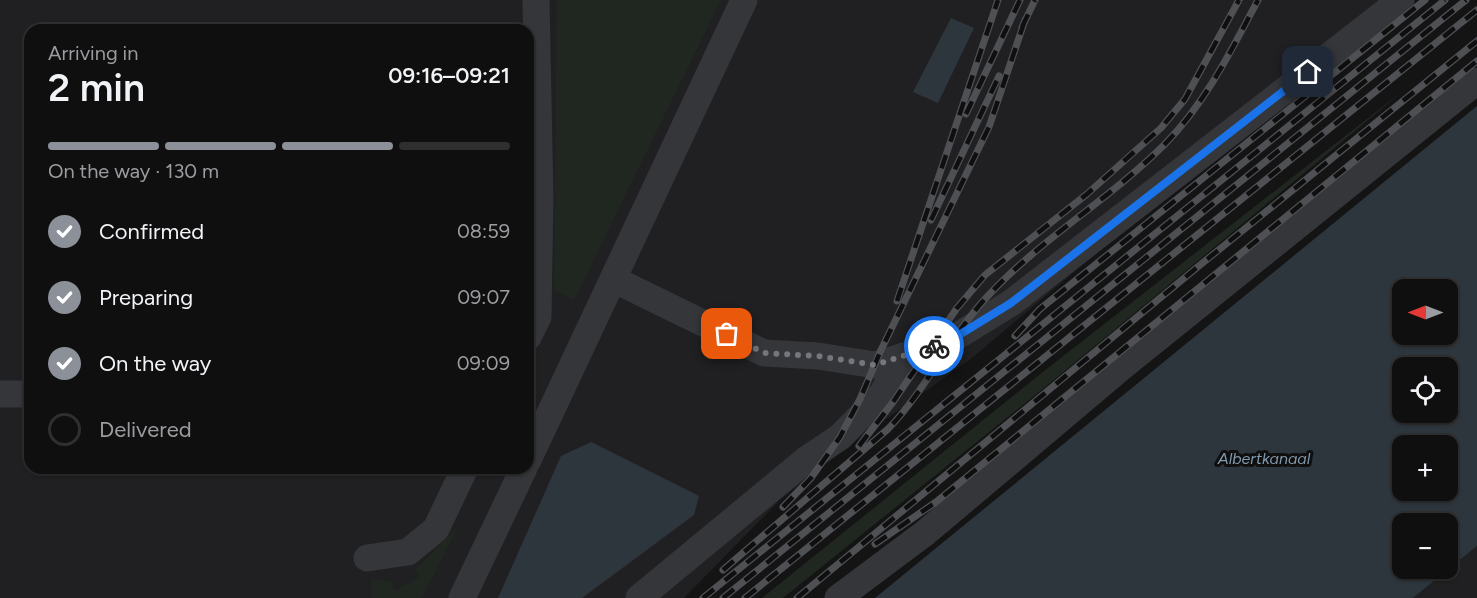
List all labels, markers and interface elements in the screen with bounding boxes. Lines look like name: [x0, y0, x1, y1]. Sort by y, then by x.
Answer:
text: Arriving in: [48, 41, 138, 65]
pin: [1282, 46, 1333, 97]
icon: home: [1291, 55, 1324, 88]
text: 09:16–09:21: [388, 62, 510, 89]
text: 2 min: [48, 64, 145, 111]
text: On the way · 130 m: [48, 159, 219, 183]
icon: check: [48, 215, 81, 248]
text: Confirmed: [99, 218, 204, 245]
text: 08:59: [457, 219, 510, 243]
north arrow: [1392, 279, 1458, 345]
map controls: [1392, 279, 1458, 579]
icon: check: [48, 281, 81, 314]
text: Preparing: [99, 284, 193, 311]
text: 09:07: [457, 285, 510, 309]
pin: [701, 308, 752, 359]
courier: [904, 316, 964, 376]
icon: bag: [710, 317, 743, 350]
icon: bike: [918, 330, 951, 363]
icon: check: [48, 347, 81, 380]
text: On the way: [99, 350, 211, 377]
text: 09:09: [457, 351, 510, 375]
button: locate: [1392, 357, 1458, 423]
text: Delivered: [99, 416, 192, 443]
button: +: [1392, 435, 1458, 501]
water label: Albertkanaal: [1217, 449, 1311, 468]
button: −: [1392, 513, 1458, 579]

